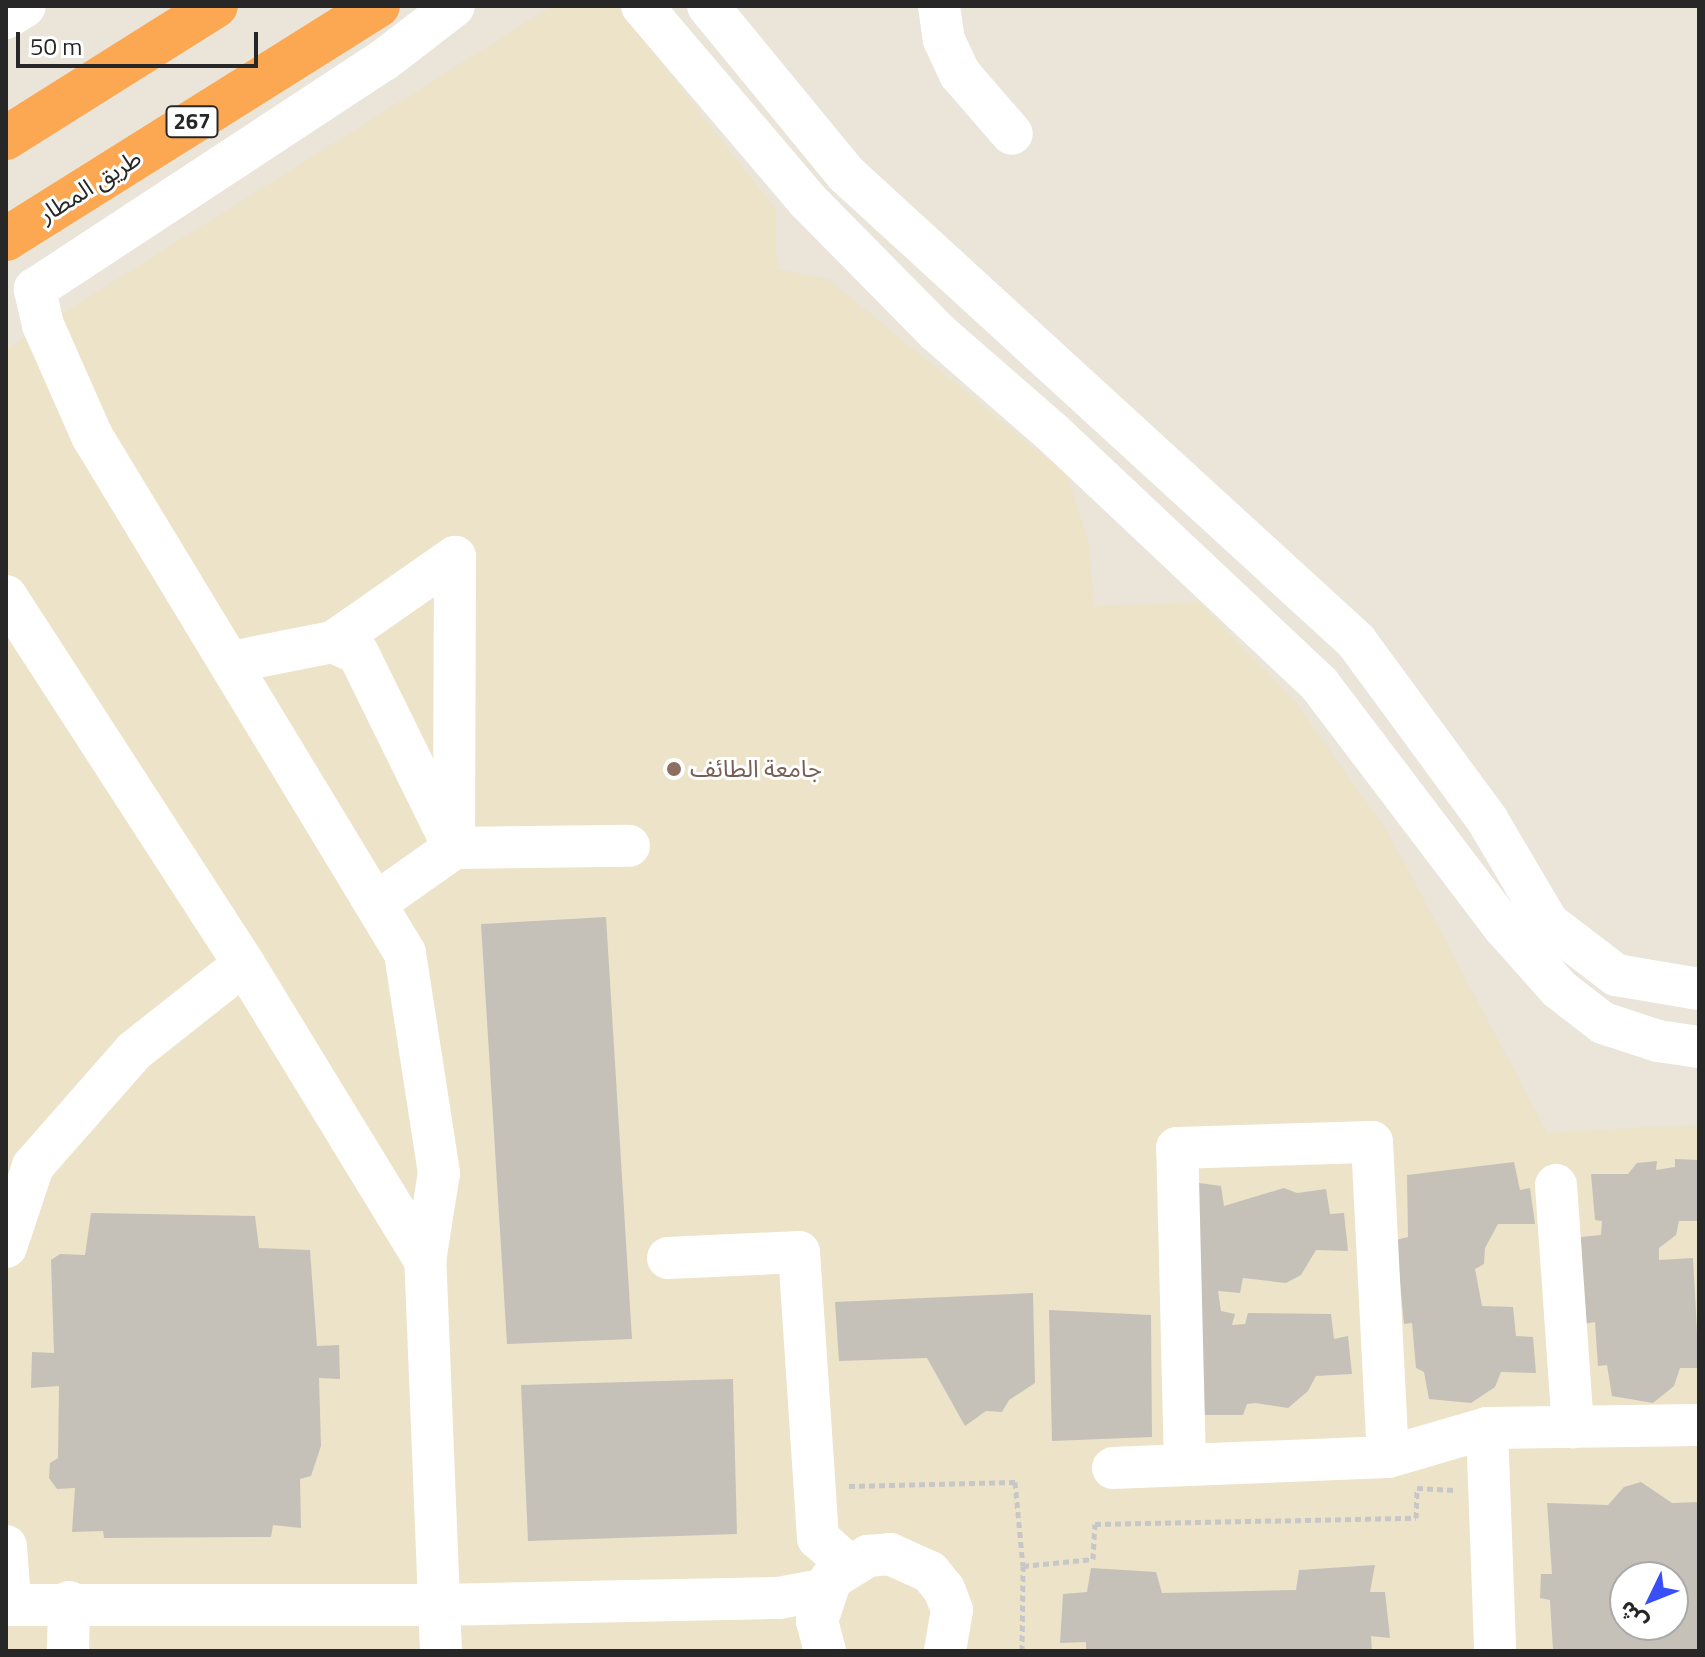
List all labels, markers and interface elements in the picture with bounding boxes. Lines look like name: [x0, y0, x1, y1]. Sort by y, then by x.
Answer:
scale bar: [20, 16, 262, 66]
text: 50 m: [30, 28, 82, 64]
road number: 267: [164, 104, 220, 140]
street label: طريق المطار: [33, 143, 147, 229]
place label: جامعة الطائف: [690, 755, 822, 783]
marker: جامعة الطائف: [665, 760, 683, 778]
north arrow: [1609, 1561, 1689, 1641]
text: ش: [1610, 1593, 1656, 1639]

